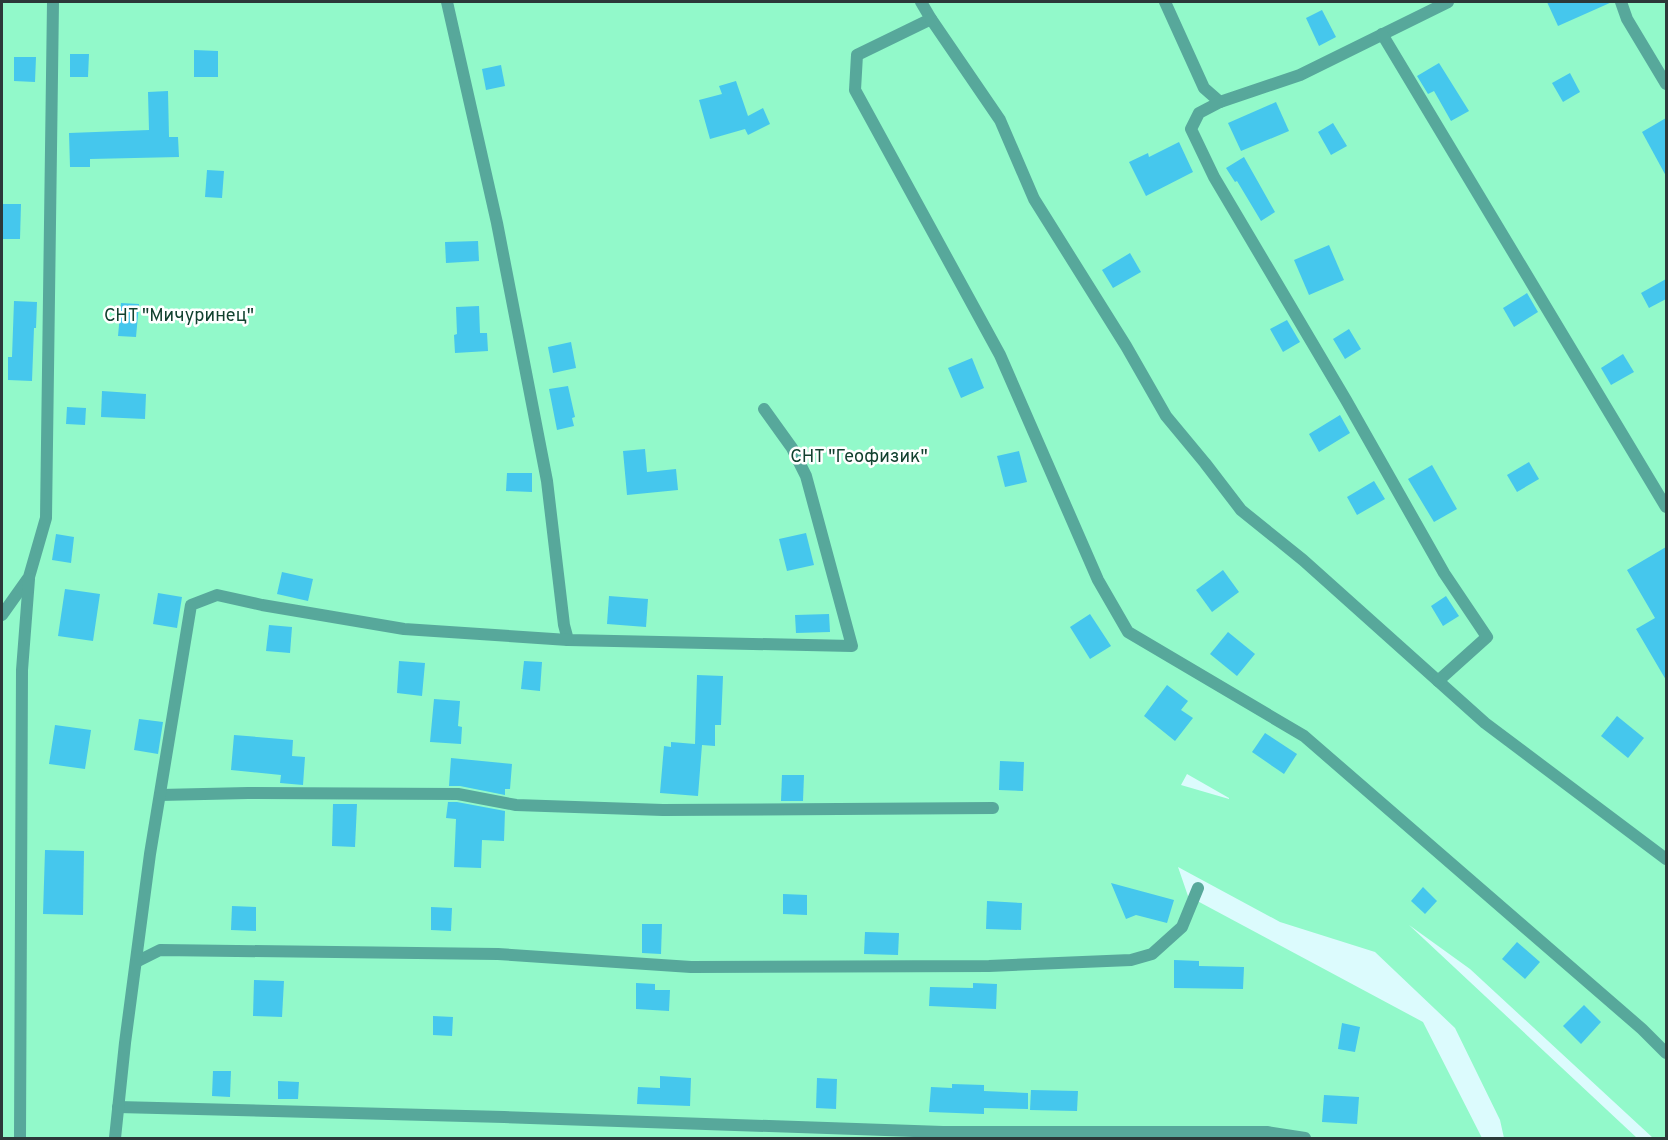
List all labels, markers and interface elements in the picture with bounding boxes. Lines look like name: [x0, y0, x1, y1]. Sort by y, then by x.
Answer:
park label: СНТ "Мичуринец": [104, 305, 254, 328]
park label: СНТ "Геофизик": [790, 446, 928, 469]

